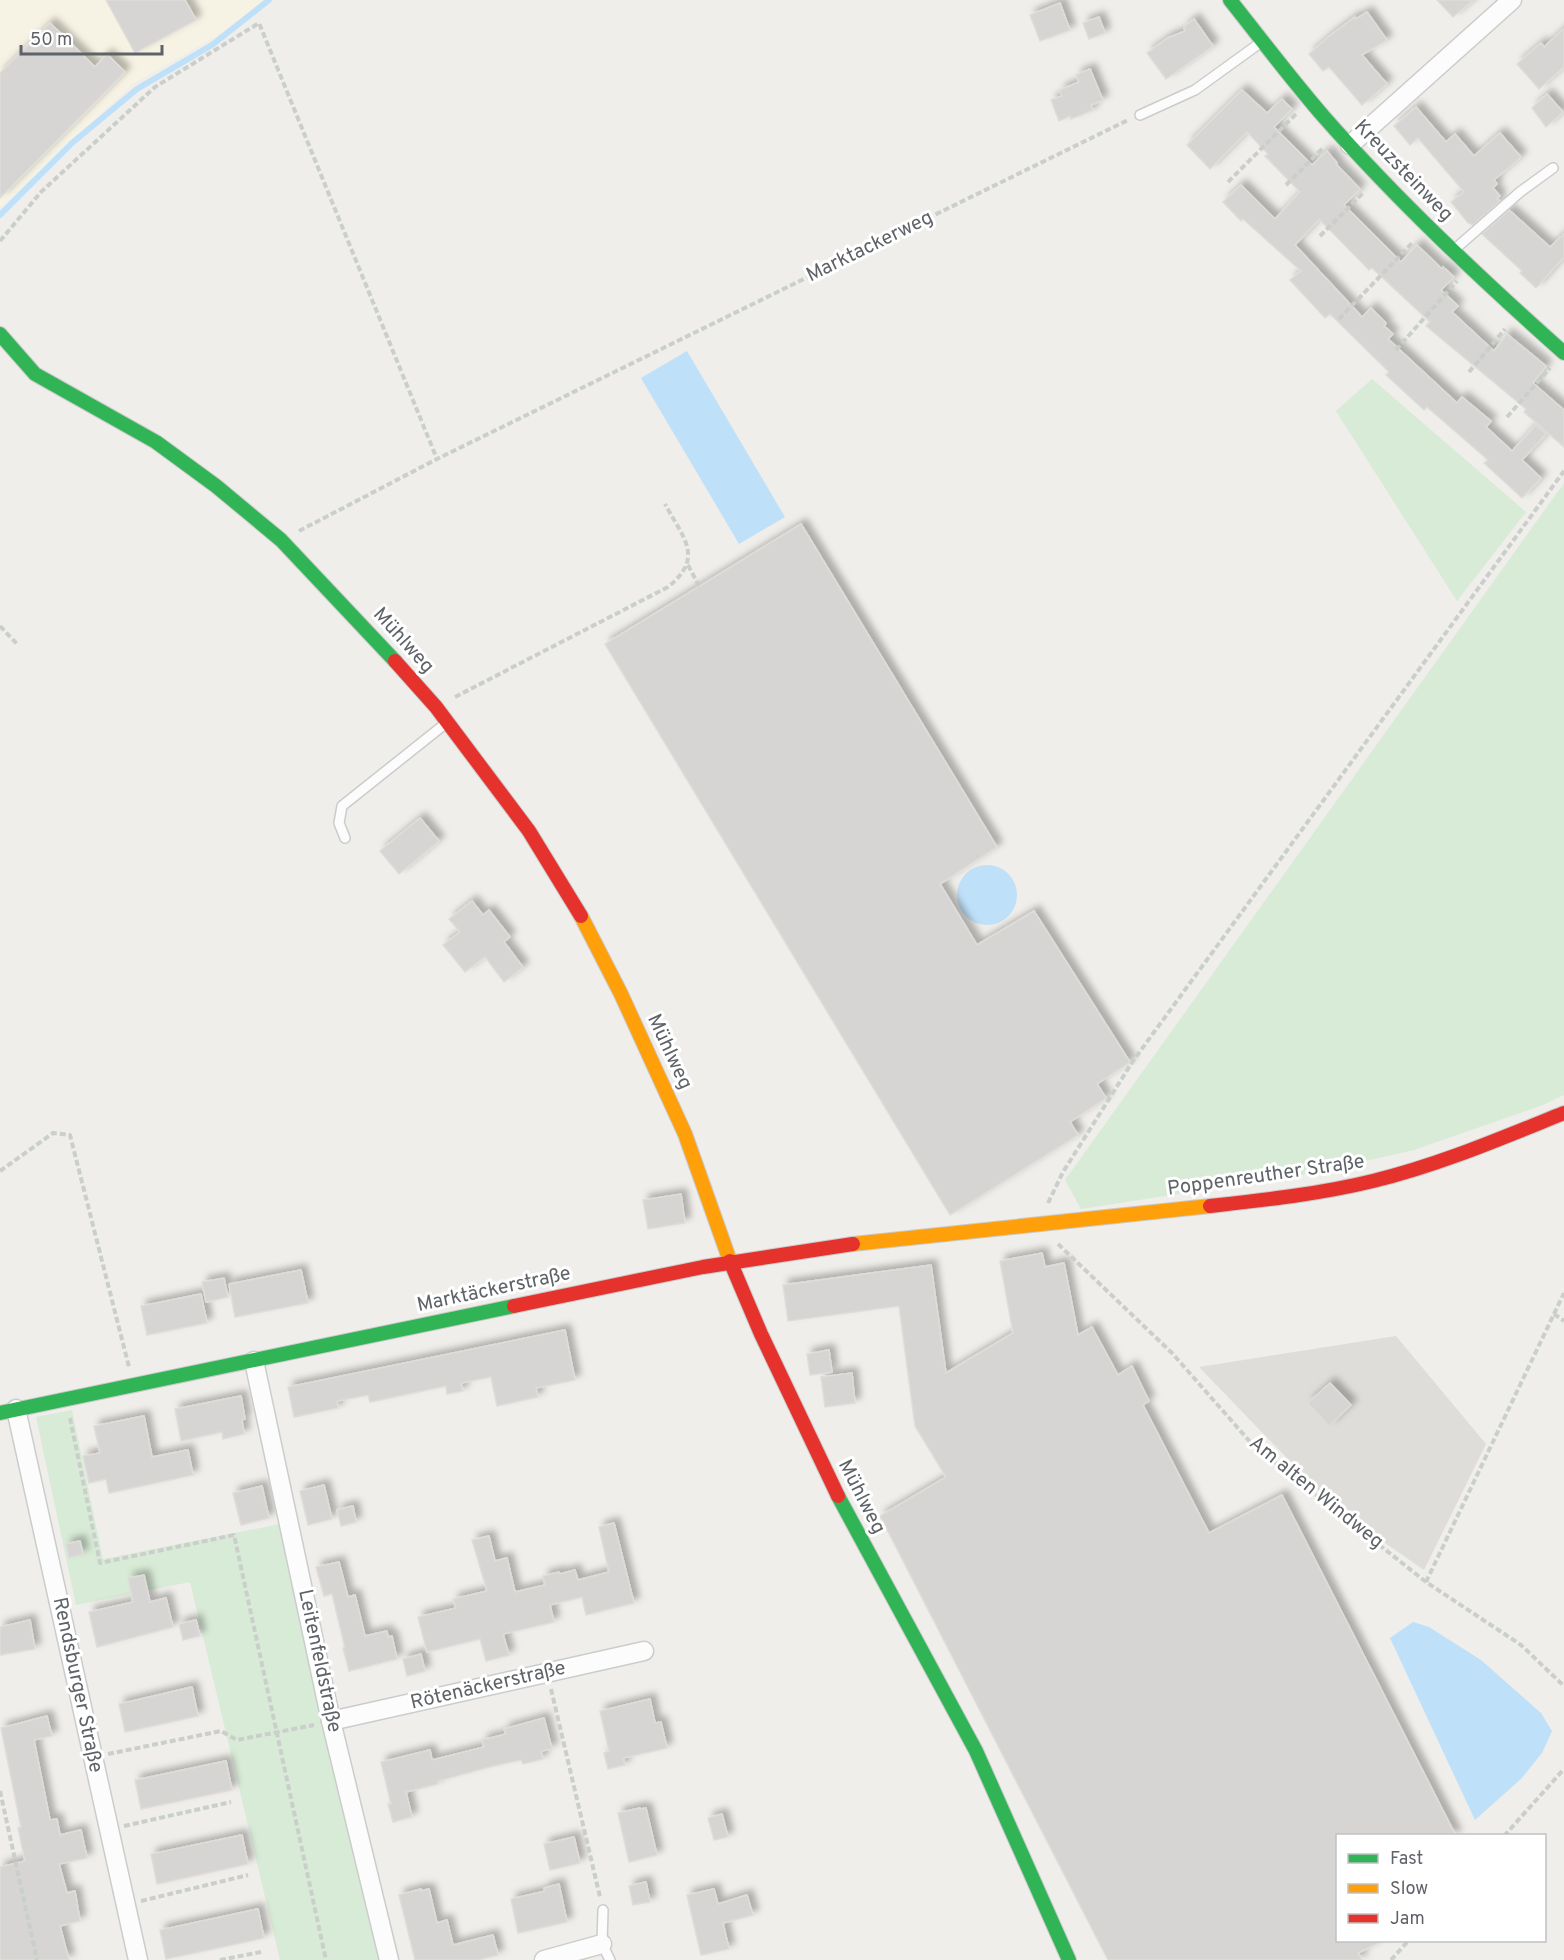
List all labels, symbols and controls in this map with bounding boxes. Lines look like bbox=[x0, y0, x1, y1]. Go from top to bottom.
scale bar bbox=[21, 18, 162, 56]
text: 50 m bbox=[30, 29, 72, 52]
street label: Kreuzsteinweg bbox=[1348, 114, 1458, 228]
street label: Marktackerweg bbox=[802, 205, 938, 289]
street label: Mühlweg bbox=[366, 602, 440, 680]
street label: Mühlweg bbox=[640, 1010, 698, 1094]
street label: Poppenreuther Straße bbox=[1166, 1149, 1366, 1203]
street label: Marktäckerstraße bbox=[415, 1261, 573, 1319]
street label: Am alten Windweg bbox=[1243, 1431, 1389, 1555]
street label: Mühlweg bbox=[831, 1455, 891, 1539]
street label: Leitenfeldstraße bbox=[291, 1587, 347, 1735]
street label: Rendsburger Straße bbox=[46, 1595, 108, 1775]
street label: Rötenäckerstraße bbox=[408, 1655, 568, 1717]
legend bbox=[1336, 1834, 1546, 1942]
text: Fast bbox=[1390, 1848, 1423, 1871]
text: Slow bbox=[1390, 1878, 1428, 1901]
text: Jam bbox=[1390, 1908, 1425, 1931]

